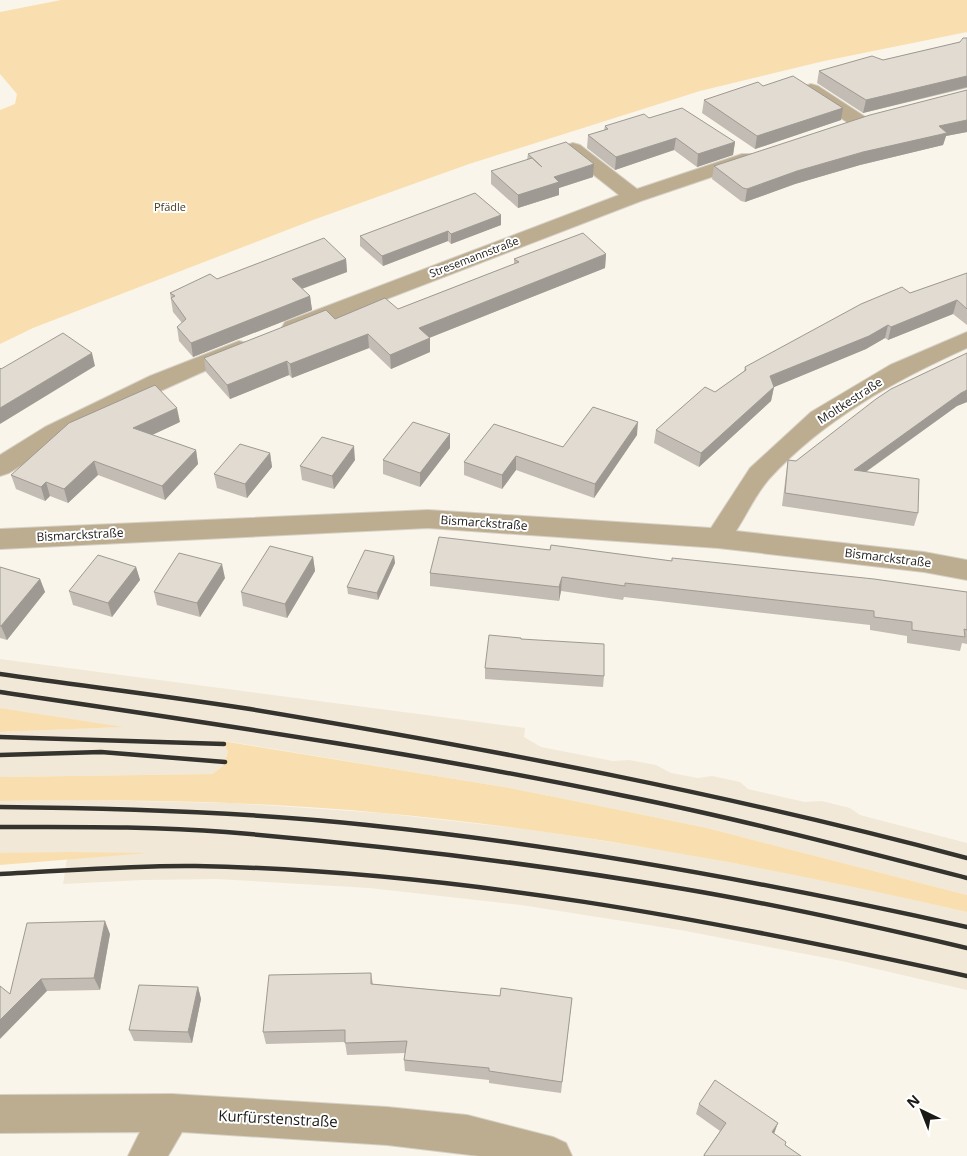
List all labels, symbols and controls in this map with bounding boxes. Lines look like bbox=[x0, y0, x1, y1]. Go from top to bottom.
park label: Pfädle bbox=[154, 199, 186, 214]
street label: Stresemannstraße bbox=[427, 233, 521, 280]
street label: Moltkestraße bbox=[814, 373, 886, 428]
street label: Bismarckstraße bbox=[440, 511, 528, 534]
street label: Bismarckstraße bbox=[36, 524, 124, 545]
street label: Bismarckstraße bbox=[844, 544, 933, 571]
north arrow bbox=[897, 1086, 947, 1136]
text: N bbox=[902, 1090, 923, 1112]
street label: Kurfürstenstraße bbox=[218, 1105, 338, 1131]

